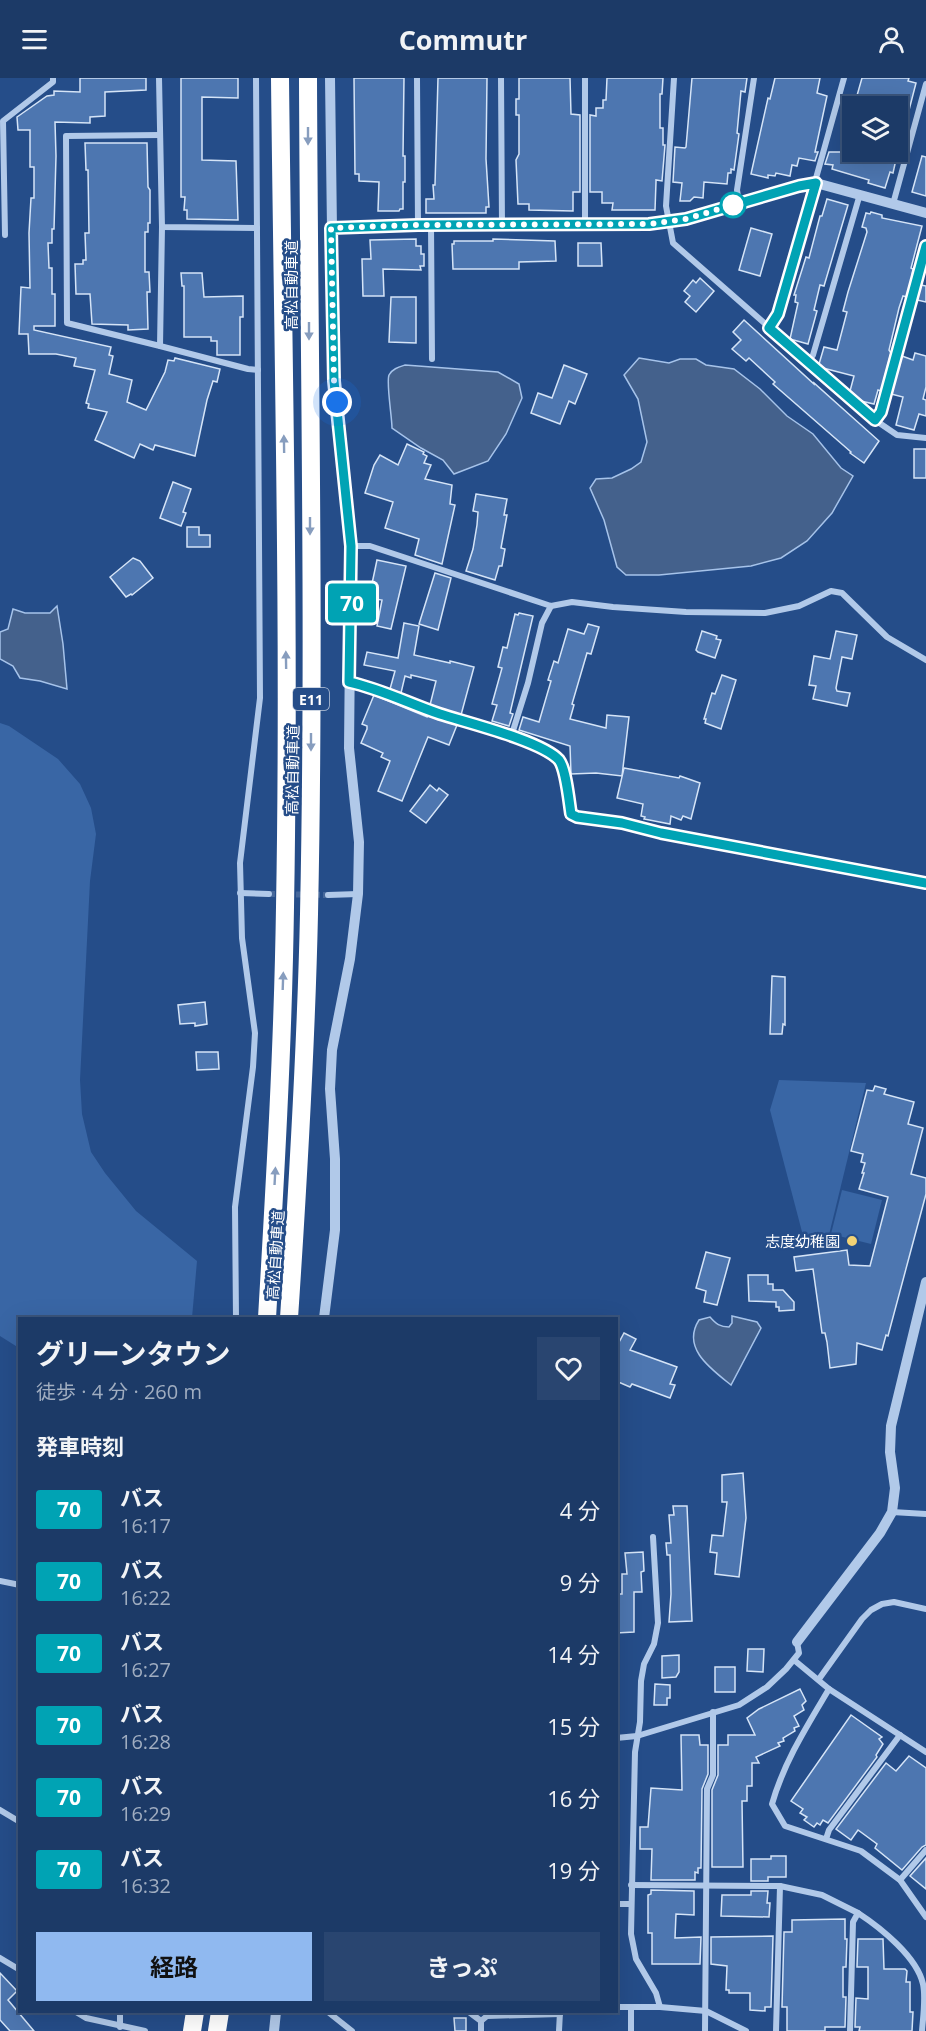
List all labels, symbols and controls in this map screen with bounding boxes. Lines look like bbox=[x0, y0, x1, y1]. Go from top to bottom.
text: Commutr bbox=[399, 21, 527, 58]
icon: menu bbox=[18, 23, 51, 56]
icon: person bbox=[875, 23, 908, 56]
map controls bbox=[842, 96, 908, 162]
button: layers bbox=[842, 96, 908, 162]
one-way arrow bbox=[303, 127, 313, 146]
unlabelled marker bbox=[720, 192, 746, 218]
street label: 高松自動車道 bbox=[281, 240, 301, 330]
one-way arrow bbox=[304, 322, 314, 341]
your location bbox=[322, 387, 352, 417]
one-way arrow bbox=[279, 435, 289, 454]
one-way arrow bbox=[305, 517, 315, 536]
line badge: 70 bbox=[325, 584, 379, 622]
text: 70 bbox=[340, 589, 364, 617]
one-way arrow bbox=[281, 651, 291, 670]
road number: E11 bbox=[293, 688, 329, 710]
street label: 高松自動車道 bbox=[281, 725, 303, 815]
one-way arrow bbox=[306, 733, 316, 752]
one-way arrow bbox=[278, 972, 288, 991]
one-way arrow bbox=[271, 1167, 280, 1186]
street label: 高松自動車道 bbox=[262, 1209, 288, 1301]
place label: 志度幼稚園 bbox=[765, 1231, 840, 1251]
marker: 志度幼稚園 bbox=[845, 1234, 859, 1248]
text: グリーンタウン bbox=[36, 1334, 231, 1372]
button: heart bbox=[537, 1337, 600, 1400]
text: 徒歩 · 4 分 · 260 m bbox=[36, 1378, 202, 1405]
text: 発車時刻 bbox=[36, 1431, 124, 1461]
text: バス bbox=[120, 1482, 164, 1512]
text: 70 bbox=[57, 1495, 81, 1523]
text: 4 分 bbox=[560, 1495, 600, 1525]
text: 16:17 bbox=[120, 1512, 171, 1539]
text: バス bbox=[120, 1554, 164, 1584]
text: 70 bbox=[57, 1567, 81, 1595]
text: 9 分 bbox=[560, 1567, 600, 1597]
text: 16:22 bbox=[120, 1584, 171, 1611]
text: バス bbox=[120, 1626, 164, 1656]
text: 70 bbox=[57, 1639, 81, 1667]
text: 14 分 bbox=[547, 1639, 600, 1669]
text: 16:27 bbox=[120, 1656, 171, 1683]
text: バス bbox=[120, 1698, 164, 1728]
text: 70 bbox=[57, 1711, 81, 1739]
text: 15 分 bbox=[547, 1711, 600, 1741]
text: 16:28 bbox=[120, 1728, 171, 1755]
text: バス bbox=[120, 1770, 164, 1800]
text: 70 bbox=[57, 1783, 81, 1811]
text: 16 分 bbox=[547, 1783, 600, 1813]
text: 16:29 bbox=[120, 1800, 171, 1827]
text: バス bbox=[120, 1842, 164, 1872]
text: 70 bbox=[57, 1855, 81, 1883]
text: 19 分 bbox=[547, 1855, 600, 1885]
text: 16:32 bbox=[120, 1872, 171, 1899]
button: 経路 bbox=[36, 1932, 312, 2001]
button: きっぷ bbox=[324, 1932, 600, 2001]

